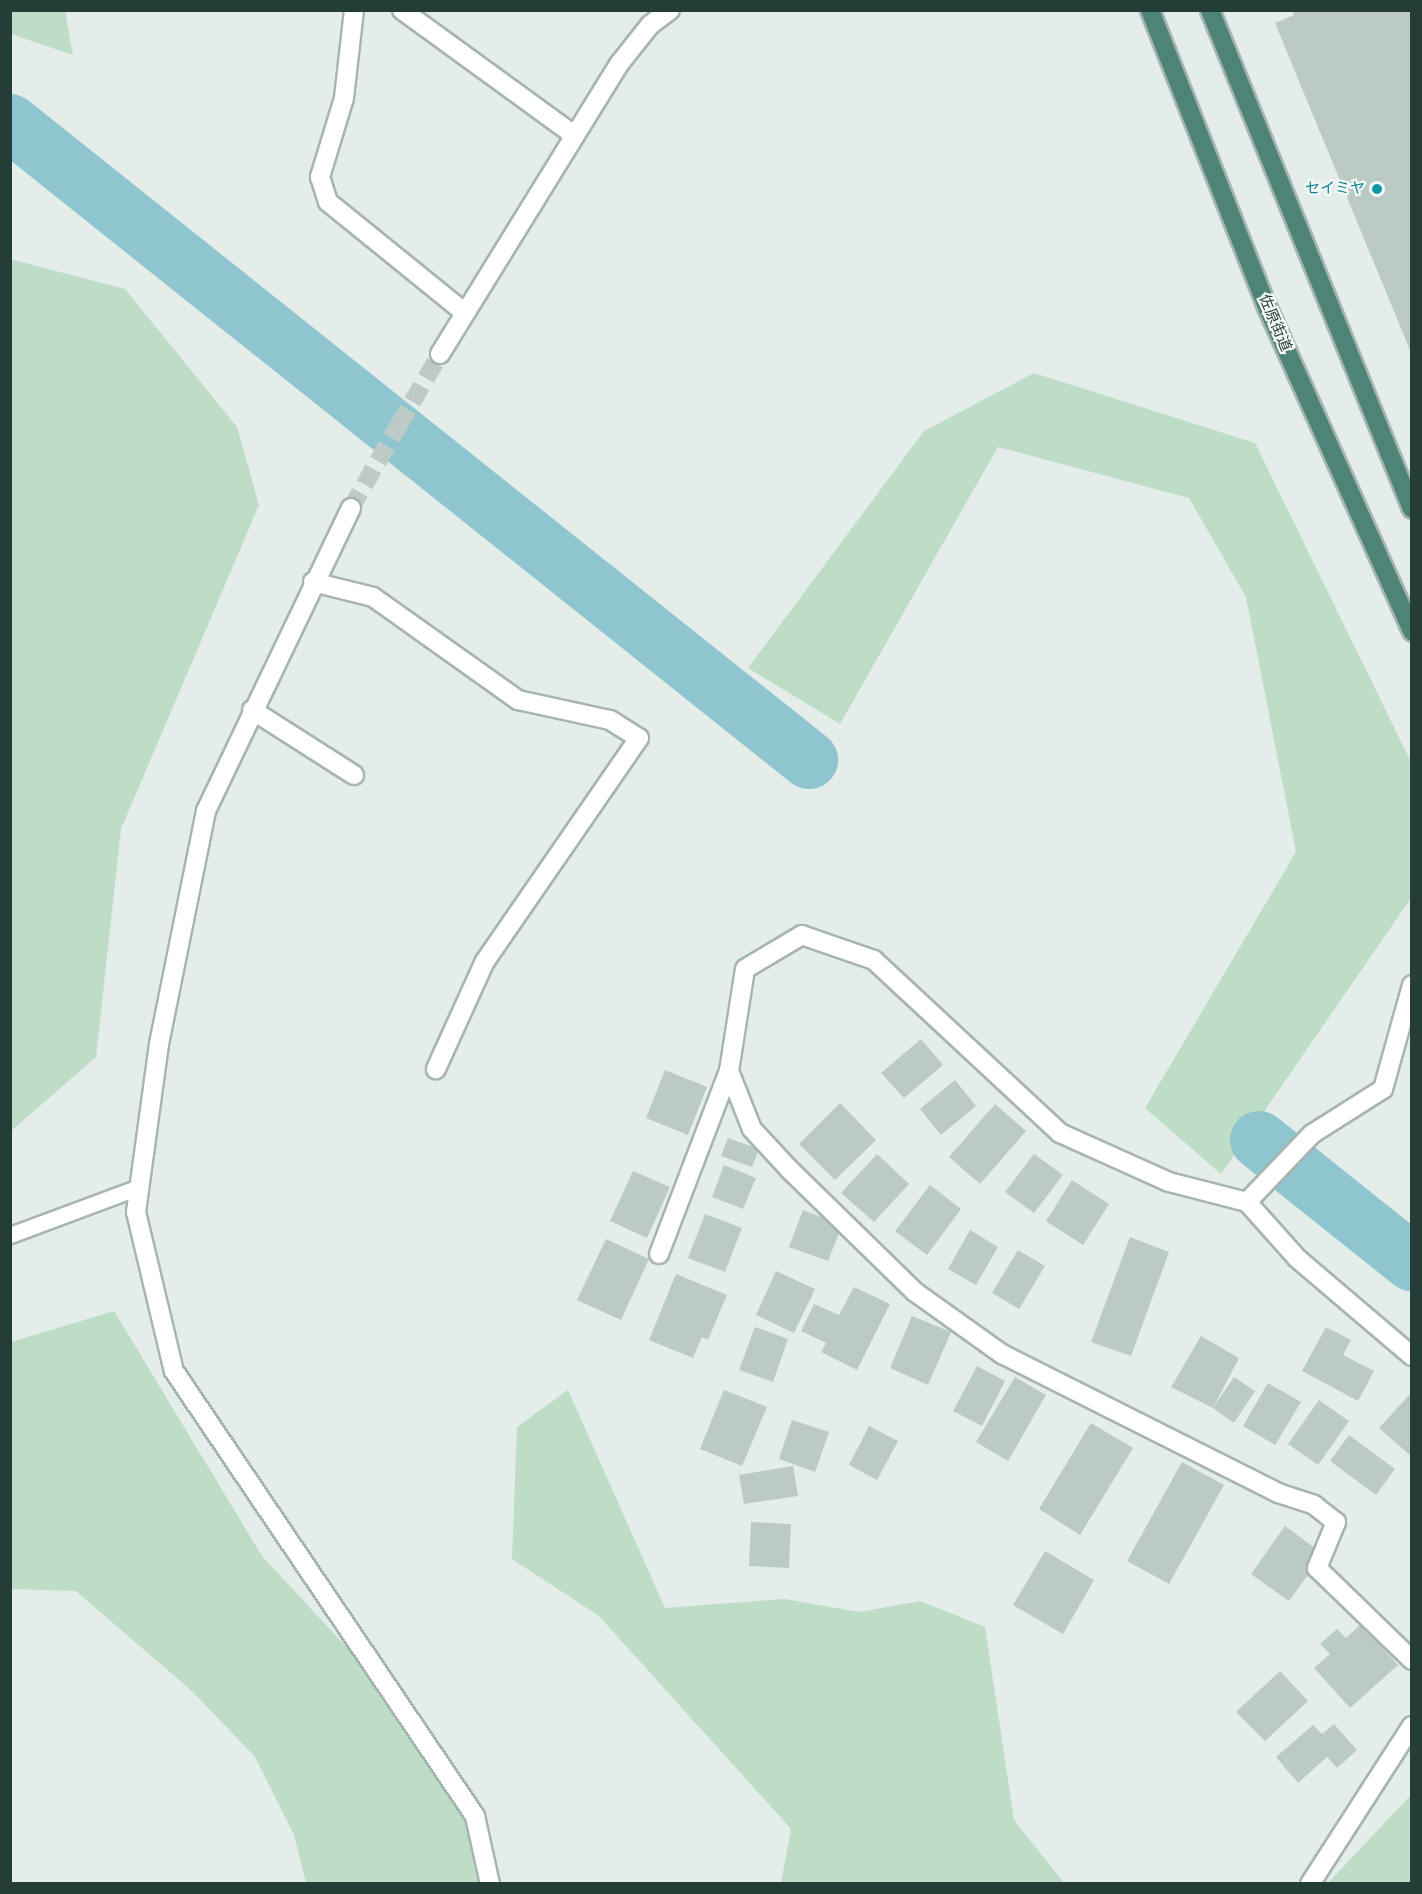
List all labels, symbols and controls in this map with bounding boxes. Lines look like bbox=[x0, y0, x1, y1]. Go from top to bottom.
place label: セイミヤ bbox=[1305, 180, 1365, 198]
marker: セイミヤ bbox=[1370, 182, 1384, 196]
street label: 佐原街道 bbox=[1255, 292, 1295, 354]

